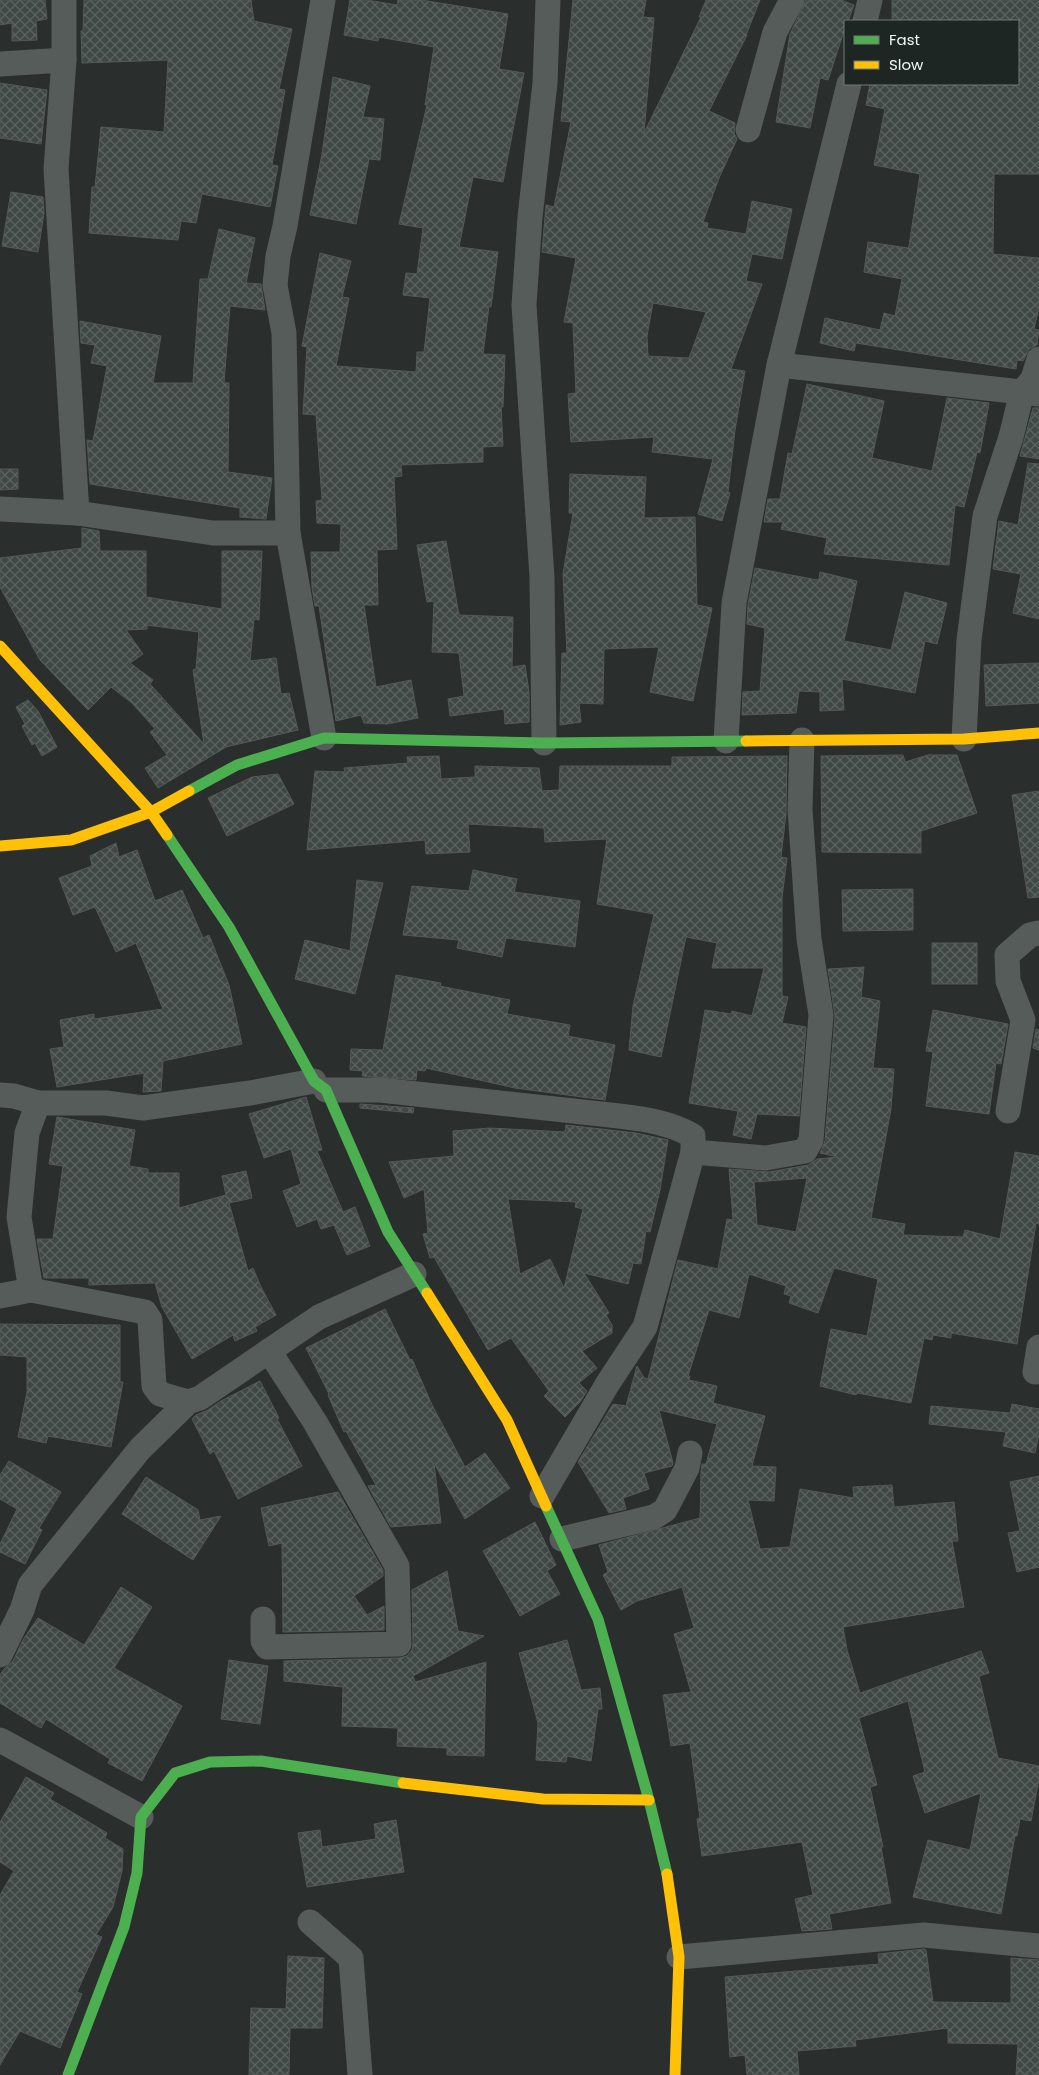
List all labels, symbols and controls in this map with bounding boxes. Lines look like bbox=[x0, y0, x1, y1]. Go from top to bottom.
legend bbox=[844, 20, 1019, 85]
text: Fast bbox=[889, 29, 920, 50]
text: Slow bbox=[889, 54, 924, 75]

